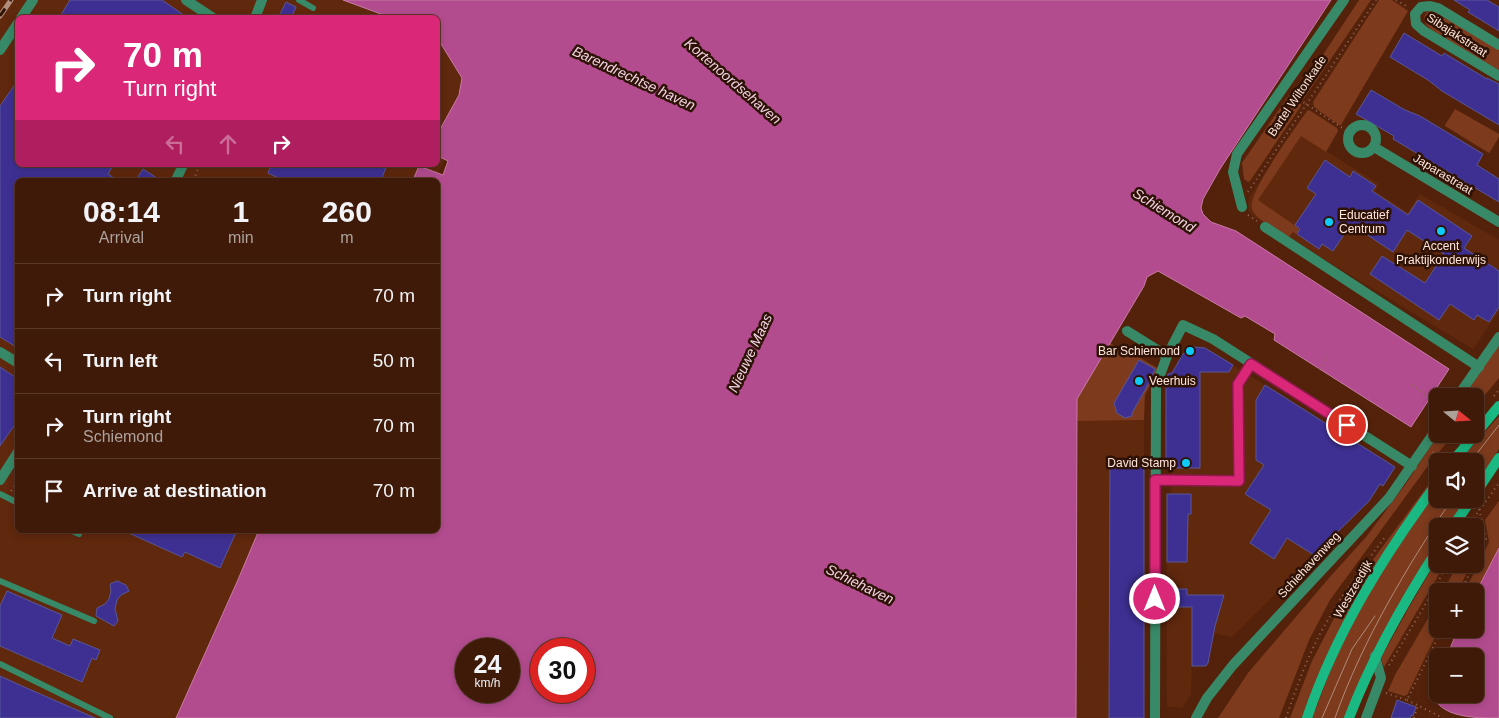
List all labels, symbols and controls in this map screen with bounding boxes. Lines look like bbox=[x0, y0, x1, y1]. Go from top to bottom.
street label: Sibajakstraat bbox=[1424, 10, 1490, 60]
icon: right bbox=[40, 35, 105, 100]
text: 70 m bbox=[123, 35, 203, 74]
water label: Kortenoordsehaven bbox=[682, 35, 785, 127]
water label: Barendrechtse haven bbox=[570, 43, 698, 113]
street label: Bartel Wiltonkade bbox=[1265, 53, 1329, 139]
text: Turn right bbox=[123, 76, 216, 101]
icon: left bbox=[161, 130, 189, 158]
icon: ahead bbox=[214, 130, 242, 158]
icon: right bbox=[267, 130, 295, 158]
street label: Japarastraat bbox=[1411, 151, 1476, 198]
water label: Schiemond bbox=[1130, 185, 1199, 236]
text: 08:14 bbox=[83, 195, 160, 228]
text: 1 bbox=[232, 195, 249, 228]
text: 260 bbox=[322, 195, 372, 228]
place label: Educatief Centrum bbox=[1339, 208, 1390, 236]
marker: Educatief Centrum bbox=[1323, 216, 1335, 228]
marker: Accent Praktijkonderwijs bbox=[1435, 225, 1447, 237]
text: Arrival bbox=[99, 229, 144, 246]
text: min bbox=[228, 229, 254, 246]
text: m bbox=[340, 229, 353, 246]
place label: Accent Praktijkonderwijs bbox=[1396, 239, 1486, 267]
icon: right bbox=[40, 282, 68, 310]
text: Turn right bbox=[83, 285, 171, 306]
text: 70 m bbox=[373, 285, 415, 306]
water label: Nieuwe Maas bbox=[725, 311, 775, 395]
place label: Bar Schiemond bbox=[1098, 344, 1180, 358]
marker: Bar Schiemond bbox=[1184, 345, 1196, 357]
icon: left bbox=[40, 347, 68, 375]
text: Turn left bbox=[83, 350, 158, 371]
text: 50 m bbox=[373, 350, 415, 371]
place label: Veerhuis bbox=[1149, 374, 1196, 388]
marker: Veerhuis bbox=[1133, 375, 1145, 387]
north arrow bbox=[1429, 388, 1484, 442]
map controls bbox=[1429, 388, 1484, 703]
pin bbox=[1326, 404, 1368, 446]
text: Turn right bbox=[83, 406, 171, 427]
icon: arrive bbox=[1333, 411, 1361, 439]
icon: right bbox=[40, 412, 68, 440]
text: 70 m bbox=[373, 415, 415, 436]
text: Schiemond bbox=[83, 428, 163, 445]
button: sound bbox=[1429, 453, 1484, 508]
place label: David Stamp bbox=[1107, 456, 1176, 470]
marker: David Stamp bbox=[1180, 457, 1192, 469]
icon: arrive bbox=[40, 477, 68, 505]
text: Arrive at destination bbox=[83, 480, 267, 501]
text: 70 m bbox=[373, 480, 415, 501]
button: layers bbox=[1429, 518, 1484, 573]
street label: Schiehavenweg bbox=[1275, 529, 1343, 601]
street label: Westzeedijk bbox=[1331, 557, 1376, 620]
water label: Schiehaven bbox=[824, 561, 897, 607]
position arrow bbox=[1128, 572, 1180, 624]
button: + bbox=[1429, 583, 1484, 638]
speed limit sign: 30 bbox=[530, 638, 595, 703]
button: − bbox=[1429, 648, 1484, 703]
text: 24 bbox=[474, 650, 501, 678]
text: km/h bbox=[474, 676, 501, 690]

